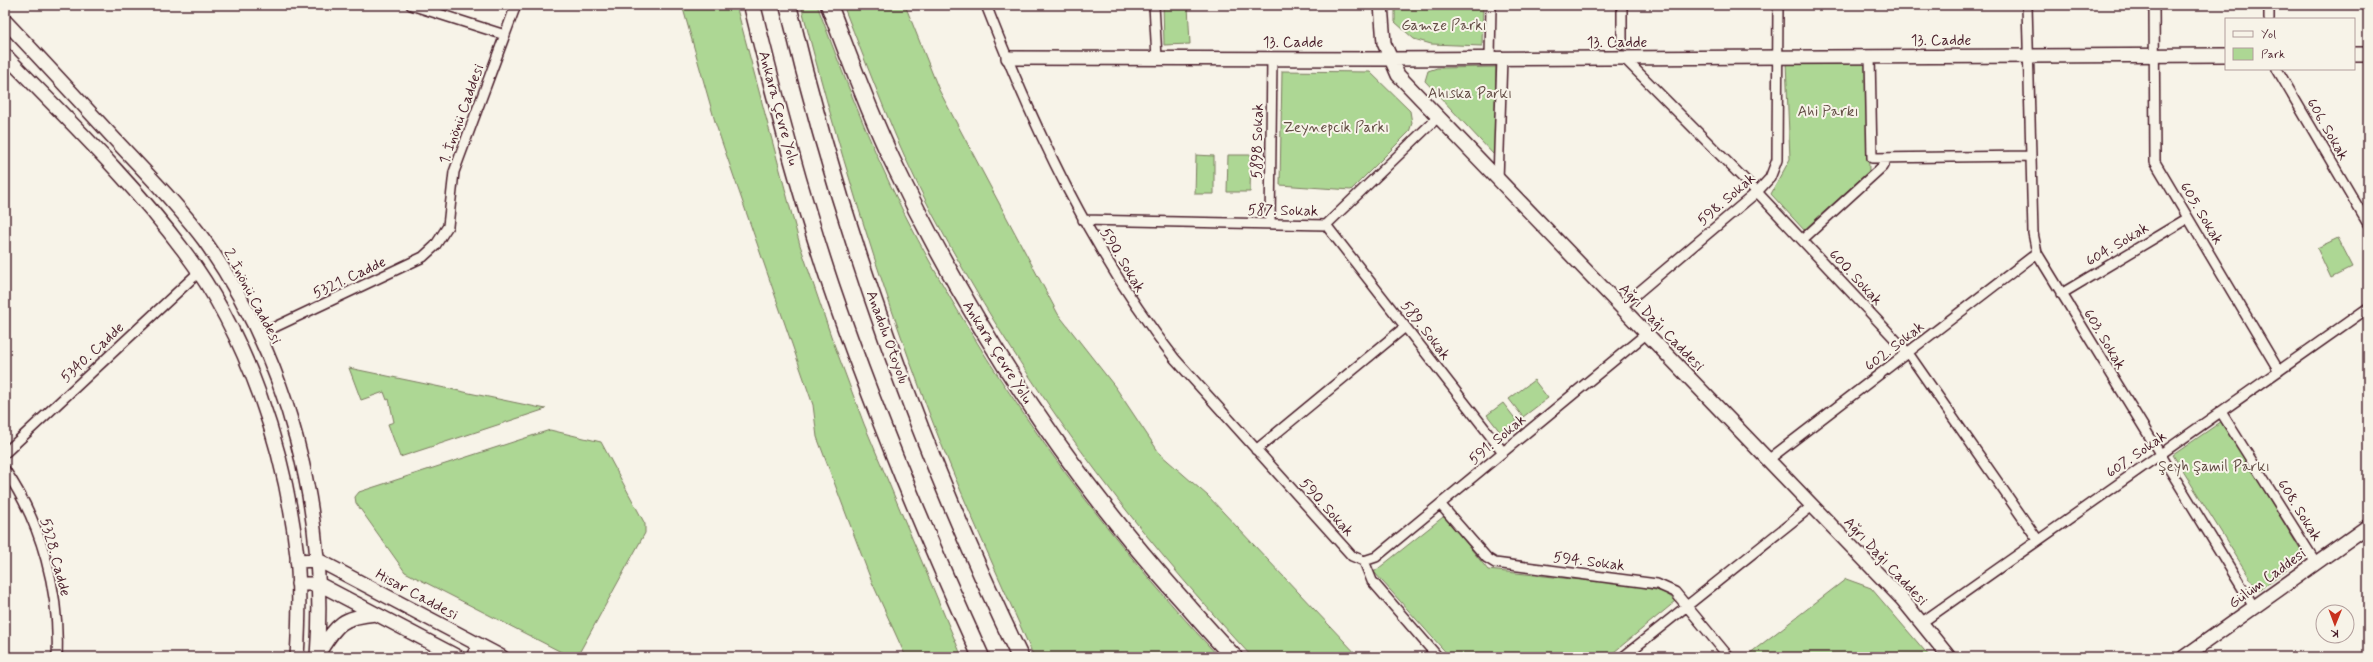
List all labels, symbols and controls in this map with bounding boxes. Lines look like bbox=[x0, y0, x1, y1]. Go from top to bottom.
park label: Gamze Parkı bbox=[1401, 16, 1487, 36]
legend bbox=[2225, 18, 2355, 70]
text: Yol bbox=[2261, 27, 2276, 43]
street label: 13. Cadde bbox=[1911, 31, 1972, 51]
street label: 13. Cadde bbox=[1263, 33, 1324, 53]
street label: 13. Cadde bbox=[1587, 33, 1648, 53]
text: Park bbox=[2261, 47, 2285, 63]
street label: Ankara Çevre Yolu bbox=[753, 49, 803, 168]
street label: 1. İnönü Caddesi bbox=[435, 62, 489, 167]
park label: Ahıska Parkı bbox=[1428, 84, 1512, 104]
street label: 606. Sokak bbox=[2301, 95, 2353, 164]
park label: Ahi Parkı bbox=[1797, 102, 1859, 122]
street label: 5898 Sokak bbox=[1247, 103, 1269, 179]
park label: Zeynepcik Parkı bbox=[1283, 118, 1389, 138]
street label: 598. Sokak bbox=[1693, 169, 1760, 231]
street label: 605. Sokak bbox=[2175, 178, 2228, 249]
street label: 587. Sokak bbox=[1247, 200, 1319, 222]
street label: 604. Sokak bbox=[2082, 218, 2153, 272]
street label: 590. Sokak bbox=[1095, 224, 1149, 297]
street label: 2. İnönü Caddesi bbox=[218, 245, 286, 348]
street label: 600. Sokak bbox=[1824, 245, 1887, 310]
street label: 5321. Cadde bbox=[310, 252, 390, 304]
street label: Ağrı Dağı Caddesi bbox=[1614, 280, 1708, 376]
street label: Anadolu Otoyolu bbox=[861, 288, 913, 387]
street label: Ankara Çevre Yolu bbox=[957, 297, 1037, 408]
street label: 589. Sokak bbox=[1396, 297, 1455, 364]
street label: 603. Sokak bbox=[2078, 305, 2130, 374]
street label: 602. Sokak bbox=[1861, 317, 1928, 376]
street label: 5340. Cadde bbox=[57, 318, 129, 387]
street label: 591. Sokak bbox=[1465, 410, 1530, 470]
street label: 607. Sokak bbox=[2102, 427, 2171, 483]
park label: Şeyh Şamil Parkı bbox=[2158, 457, 2270, 477]
street label: 590. Sokak bbox=[1295, 474, 1358, 541]
street label: 608. Sokak bbox=[2272, 476, 2326, 545]
street label: Ağrı Dağı Caddesi bbox=[1839, 513, 1932, 610]
street label: 5328. Cadde bbox=[35, 516, 75, 599]
street label: Gülüm Caddesi bbox=[2225, 544, 2310, 614]
street label: 594. Sokak bbox=[1552, 548, 1626, 576]
street label: Hisar Caddesi bbox=[372, 565, 462, 625]
north arrow bbox=[2315, 604, 2355, 644]
text: K bbox=[2331, 626, 2339, 640]

